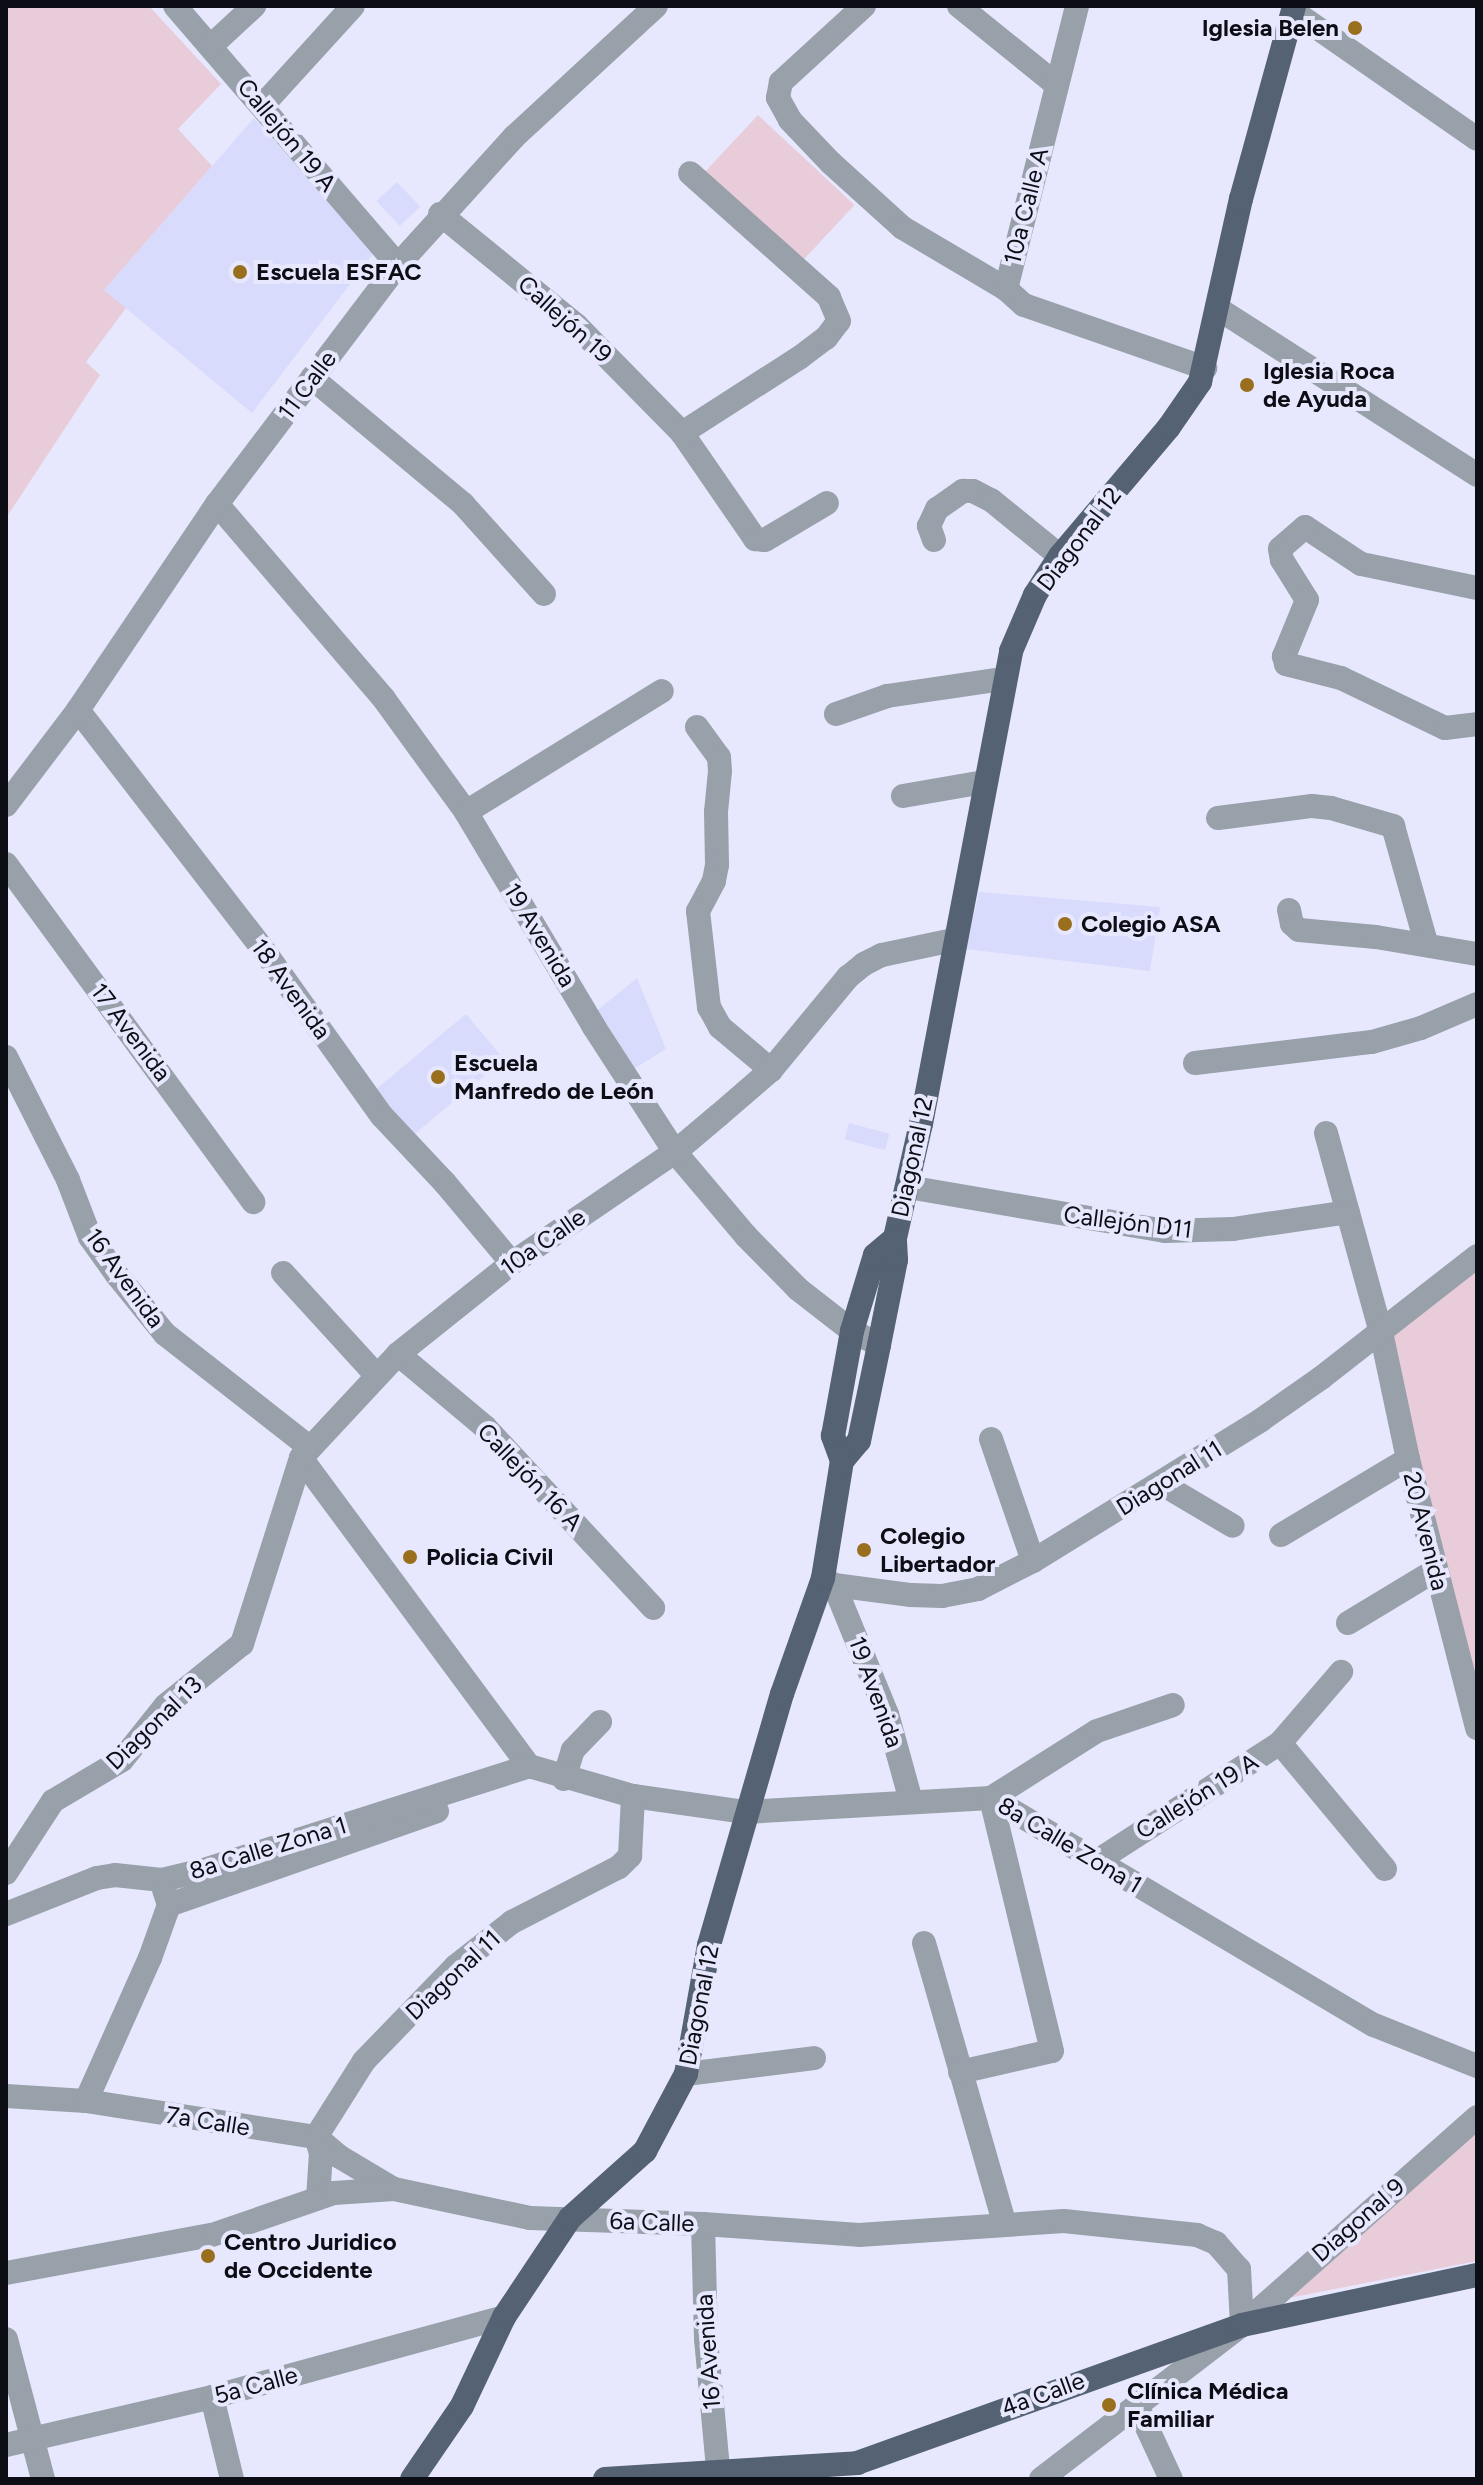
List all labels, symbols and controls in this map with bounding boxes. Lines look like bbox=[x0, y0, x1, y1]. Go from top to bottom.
place label: Iglesia Belen bbox=[1202, 14, 1339, 42]
marker: Iglesia Belen bbox=[1346, 19, 1364, 37]
street label: Callejón 19 A bbox=[231, 73, 343, 197]
street label: 10a Calle A bbox=[998, 145, 1054, 267]
place label: Escuela ESFAC bbox=[256, 258, 422, 286]
marker: Escuela ESFAC bbox=[231, 263, 249, 281]
street label: Callejón 19 bbox=[512, 269, 618, 369]
street label: 11 Calle bbox=[272, 345, 342, 425]
place label: Iglesia Roca de Ayuda bbox=[1263, 357, 1395, 413]
marker: Iglesia Roca de Ayuda bbox=[1238, 376, 1256, 394]
street label: Diagonal 12 bbox=[1031, 481, 1127, 597]
street label: 19 Avenida bbox=[498, 878, 582, 992]
place label: Colegio ASA bbox=[1081, 910, 1221, 938]
marker: Colegio ASA bbox=[1056, 915, 1074, 933]
street label: 18 Avenida bbox=[245, 933, 337, 1045]
street label: 17 Avenida bbox=[85, 977, 177, 1087]
place label: Escuela Manfredo de León bbox=[454, 1049, 654, 1105]
marker: Escuela Manfredo de León bbox=[429, 1068, 447, 1086]
street label: Diagonal 12 bbox=[885, 1094, 939, 1220]
street label: Callejón D11 bbox=[1062, 1200, 1194, 1244]
street label: 10a Calle bbox=[495, 1202, 591, 1282]
street label: 16 Avenida bbox=[79, 1223, 171, 1333]
street label: Callejón 16 A bbox=[472, 1417, 588, 1537]
street label: Diagonal 11 bbox=[1111, 1434, 1227, 1522]
street label: 20 Avenida bbox=[1397, 1469, 1455, 1593]
place label: Colegio Libertador bbox=[880, 1522, 995, 1578]
marker: Colegio Libertador bbox=[855, 1541, 873, 1559]
place label: Policia Civil bbox=[426, 1543, 553, 1571]
marker: Policia Civil bbox=[401, 1548, 419, 1566]
street label: 19 Avenida bbox=[843, 1633, 909, 1751]
street label: Diagonal 13 bbox=[100, 1670, 208, 1776]
street label: Callejón 19 A bbox=[1131, 1747, 1263, 1845]
street label: 8a Calle Zona 1 bbox=[993, 1791, 1147, 1899]
street label: 8a Calle Zona 1 bbox=[186, 1810, 350, 1886]
street label: Diagonal 11 bbox=[400, 1924, 506, 2026]
street label: Diagonal 12 bbox=[673, 1942, 725, 2068]
street label: 7a Calle bbox=[164, 2100, 252, 2142]
street label: Diagonal 9 bbox=[1306, 2172, 1410, 2268]
street label: 6a Calle bbox=[609, 2206, 695, 2238]
place label: Centro Juridico de Occidente bbox=[224, 2228, 397, 2284]
marker: Centro Juridico de Occidente bbox=[199, 2247, 217, 2265]
street label: 16 Avenida bbox=[690, 2293, 726, 2411]
street label: 5a Calle bbox=[211, 2360, 301, 2410]
street label: 4a Calle bbox=[998, 2366, 1088, 2422]
place label: Clínica Médica Familiar bbox=[1127, 2377, 1289, 2433]
marker: Clínica Médica Familiar bbox=[1098, 2394, 1120, 2416]

